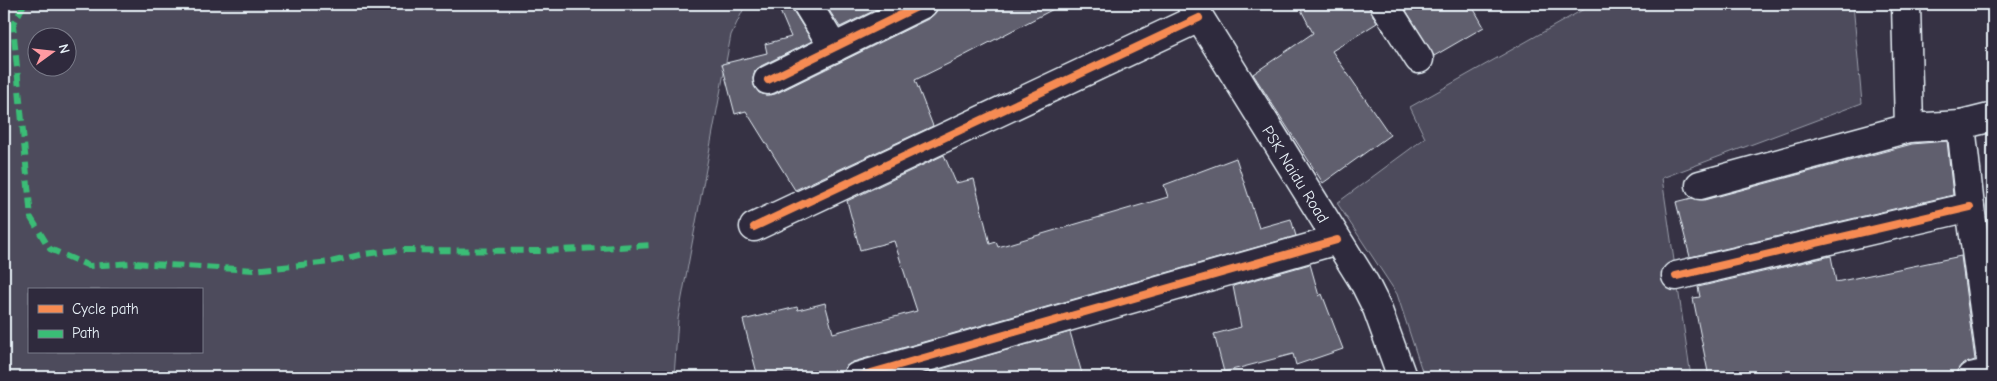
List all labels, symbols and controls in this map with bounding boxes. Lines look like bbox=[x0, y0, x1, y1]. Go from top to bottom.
north arrow bbox=[28, 28, 78, 78]
text: N bbox=[55, 42, 73, 55]
street label: PSK Naidu Road bbox=[1258, 123, 1332, 226]
legend bbox=[28, 288, 202, 354]
text: Cycle path bbox=[72, 300, 139, 318]
text: Path bbox=[72, 324, 100, 342]

